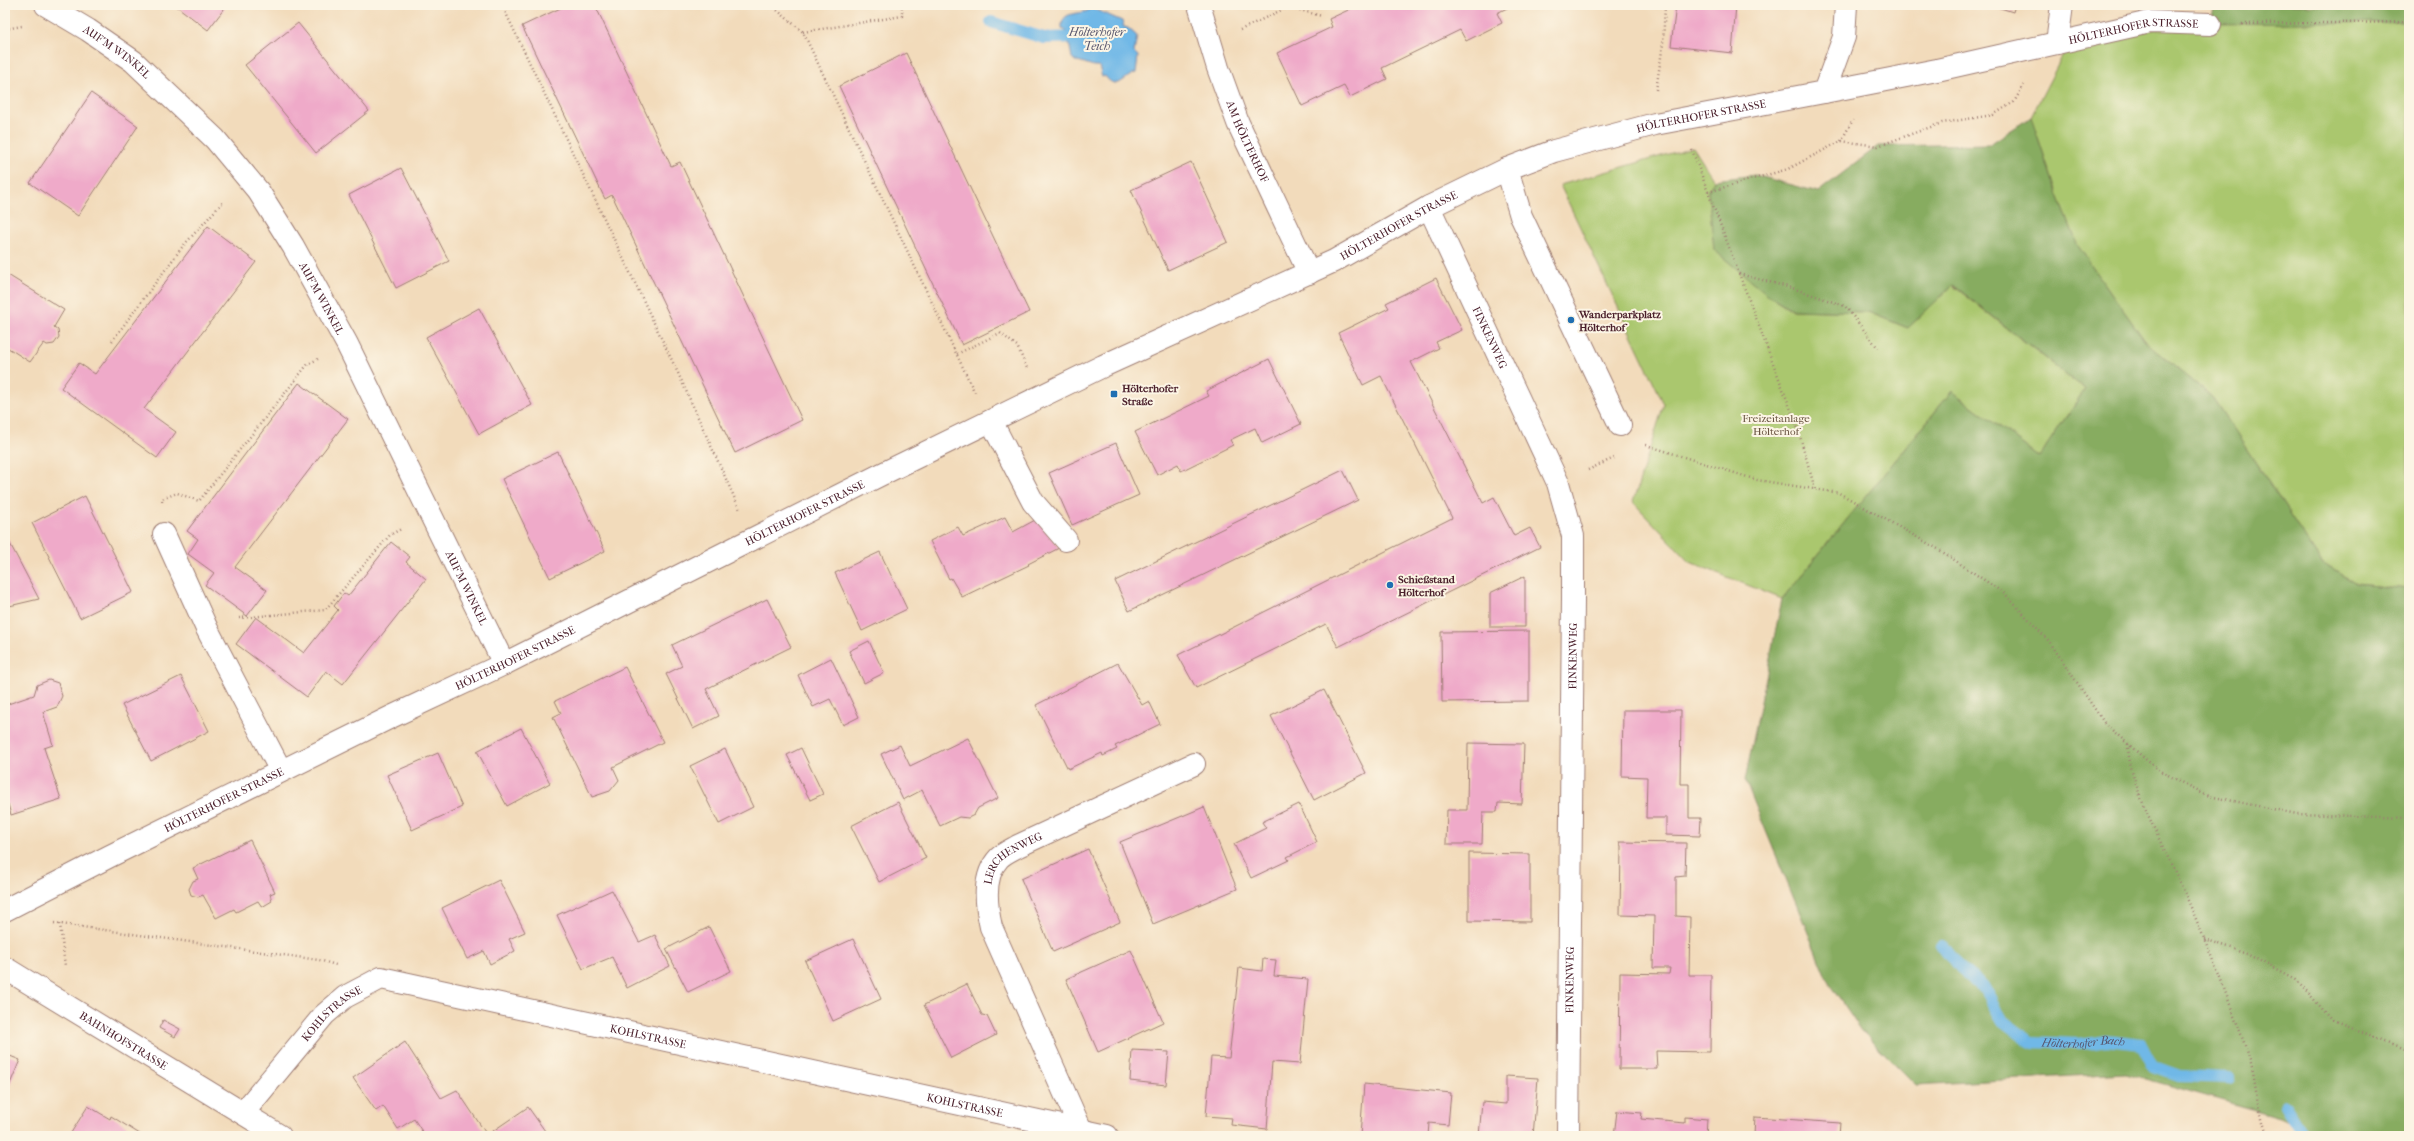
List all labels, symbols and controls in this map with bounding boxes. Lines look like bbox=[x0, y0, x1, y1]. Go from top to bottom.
street label: HÖLTERHOFER STRASSE bbox=[2067, 15, 2199, 47]
street label: AUF'M WINKEL bbox=[80, 22, 154, 81]
water label: Hölterhofer Teich bbox=[1068, 25, 1127, 53]
street label: HÖLTERHOFER STRASSE bbox=[1635, 97, 1767, 135]
street label: AM HÖLTERHOF bbox=[1224, 98, 1272, 184]
street label: HÖLTERHOFER STRASSE bbox=[1338, 188, 1460, 263]
street label: AUF'M WINKEL bbox=[296, 259, 347, 337]
street label: FINKENWEG bbox=[1470, 304, 1510, 371]
place label: Wanderparkplatz Hölterhof bbox=[1578, 308, 1661, 334]
marker: Wanderparkplatz Hölterhof bbox=[1566, 315, 1576, 325]
place label: Hölterhofer Straße bbox=[1122, 382, 1179, 408]
marker: Hölterhofer Straße bbox=[1109, 389, 1119, 399]
park label: Freizeitanlage Hölterhof bbox=[1742, 412, 1810, 438]
street label: HÖLTERHOFER STRASSE bbox=[743, 477, 867, 548]
street label: AUF'M WINKEL bbox=[443, 548, 491, 627]
place label: Schießstand Hölterhof bbox=[1398, 573, 1456, 599]
marker: Schießstand Hölterhof bbox=[1385, 580, 1395, 590]
street label: FINKENWEG bbox=[1566, 622, 1579, 690]
street label: HÖLTERHOFER STRASSE bbox=[453, 623, 577, 693]
street label: HÖLTERHOFER STRASSE bbox=[162, 765, 286, 835]
street label: LERCHENWEG bbox=[981, 829, 1044, 885]
street label: FINKENWEG bbox=[1563, 946, 1576, 1014]
street label: KOHLSTRASSE bbox=[299, 983, 364, 1044]
street label: BAHNHOFSTRASSE bbox=[77, 1009, 170, 1072]
street label: KOHLSTRASSE bbox=[609, 1022, 688, 1051]
water label: Hölterhofer Bach bbox=[2040, 1033, 2126, 1051]
street label: KOHLSTRASSE bbox=[925, 1090, 1004, 1120]

